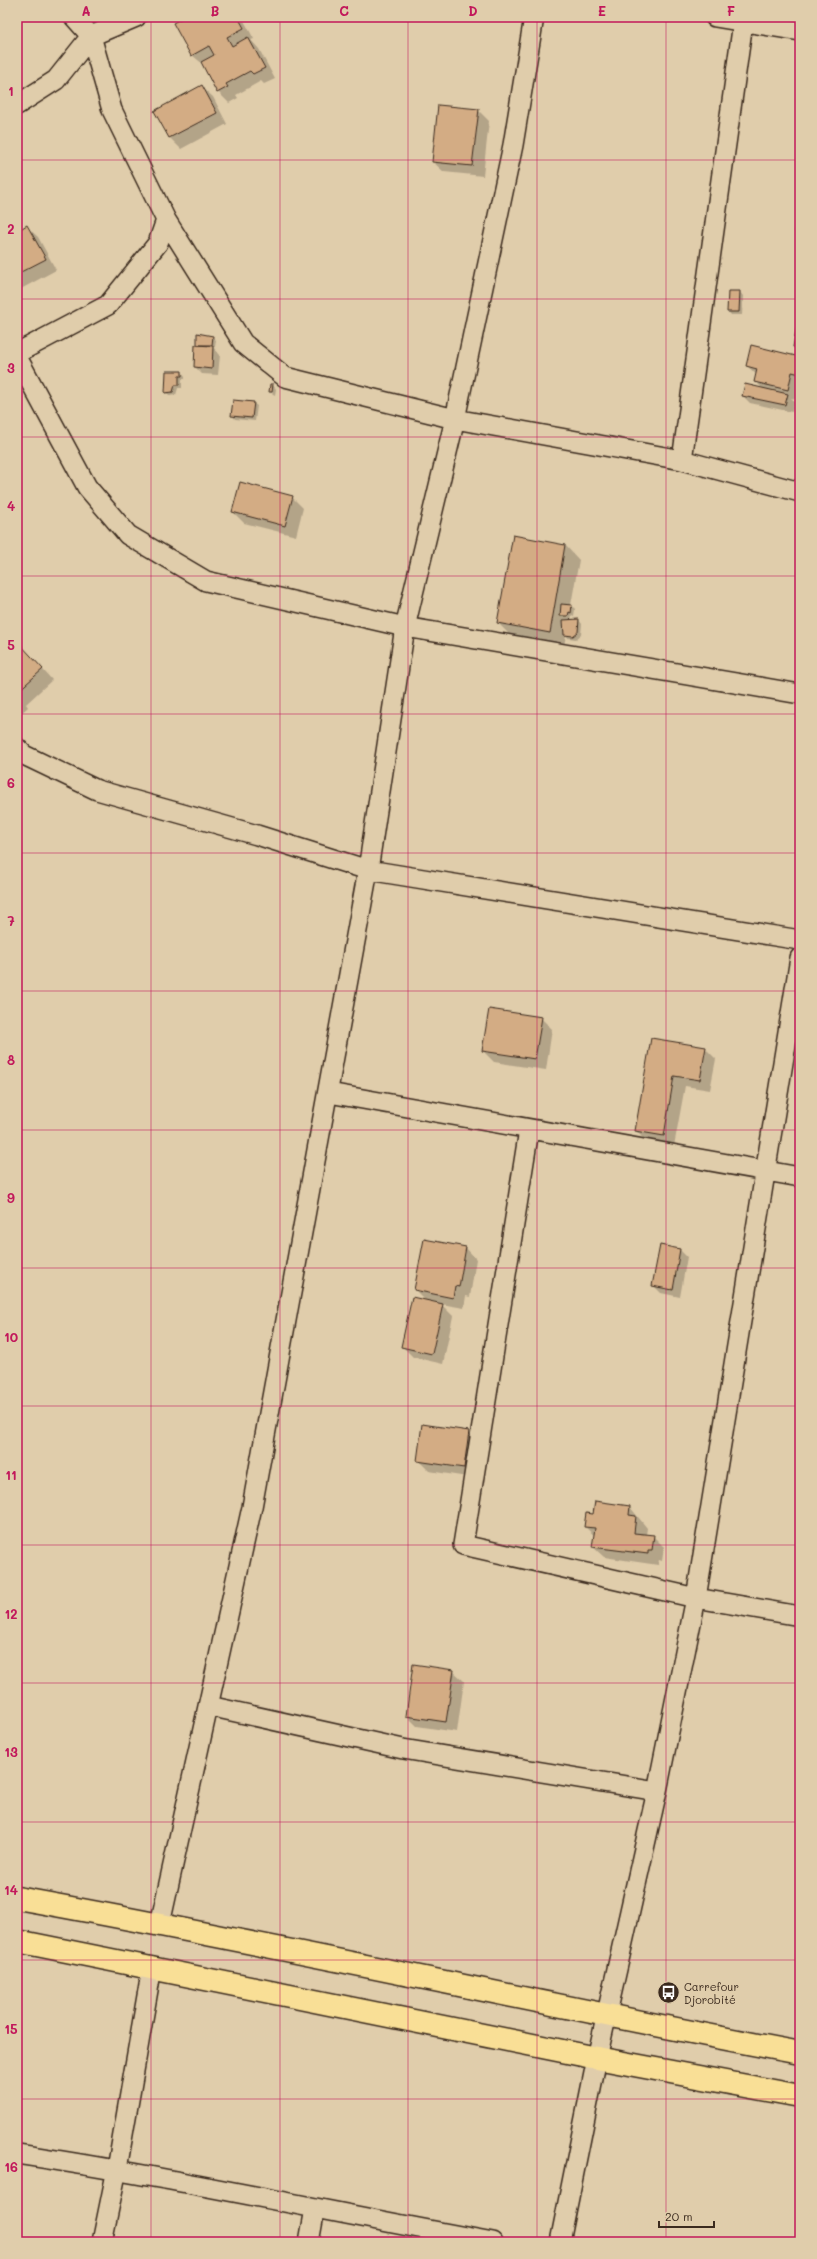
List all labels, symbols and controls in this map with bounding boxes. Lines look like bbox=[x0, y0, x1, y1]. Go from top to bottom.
text: A bbox=[81, 2, 91, 19]
text: B bbox=[211, 2, 220, 19]
text: C bbox=[339, 2, 349, 19]
text: D bbox=[468, 2, 478, 19]
text: E bbox=[598, 2, 606, 19]
text: F bbox=[727, 2, 735, 19]
text: 1 bbox=[8, 82, 14, 99]
text: 2 bbox=[7, 220, 15, 237]
text: 3 bbox=[7, 359, 15, 376]
text: 4 bbox=[7, 497, 15, 514]
text: 5 bbox=[7, 636, 15, 653]
text: 6 bbox=[7, 774, 15, 791]
text: 7 bbox=[7, 912, 15, 929]
text: 8 bbox=[7, 1051, 15, 1068]
text: 9 bbox=[7, 1189, 15, 1206]
text: 10 bbox=[4, 1328, 18, 1345]
text: 11 bbox=[5, 1466, 17, 1483]
text: 12 bbox=[4, 1605, 18, 1622]
text: 13 bbox=[4, 1743, 18, 1760]
text: 14 bbox=[4, 1881, 18, 1898]
place label: Carrefour Djorobité bbox=[684, 1979, 739, 2007]
bus stop icon: Carrefour Djorobité bbox=[655, 1980, 681, 2006]
text: 15 bbox=[4, 2020, 18, 2037]
text: 16 bbox=[4, 2158, 18, 2175]
scale bar bbox=[659, 2203, 714, 2229]
text: 20 m bbox=[665, 2208, 693, 2224]

